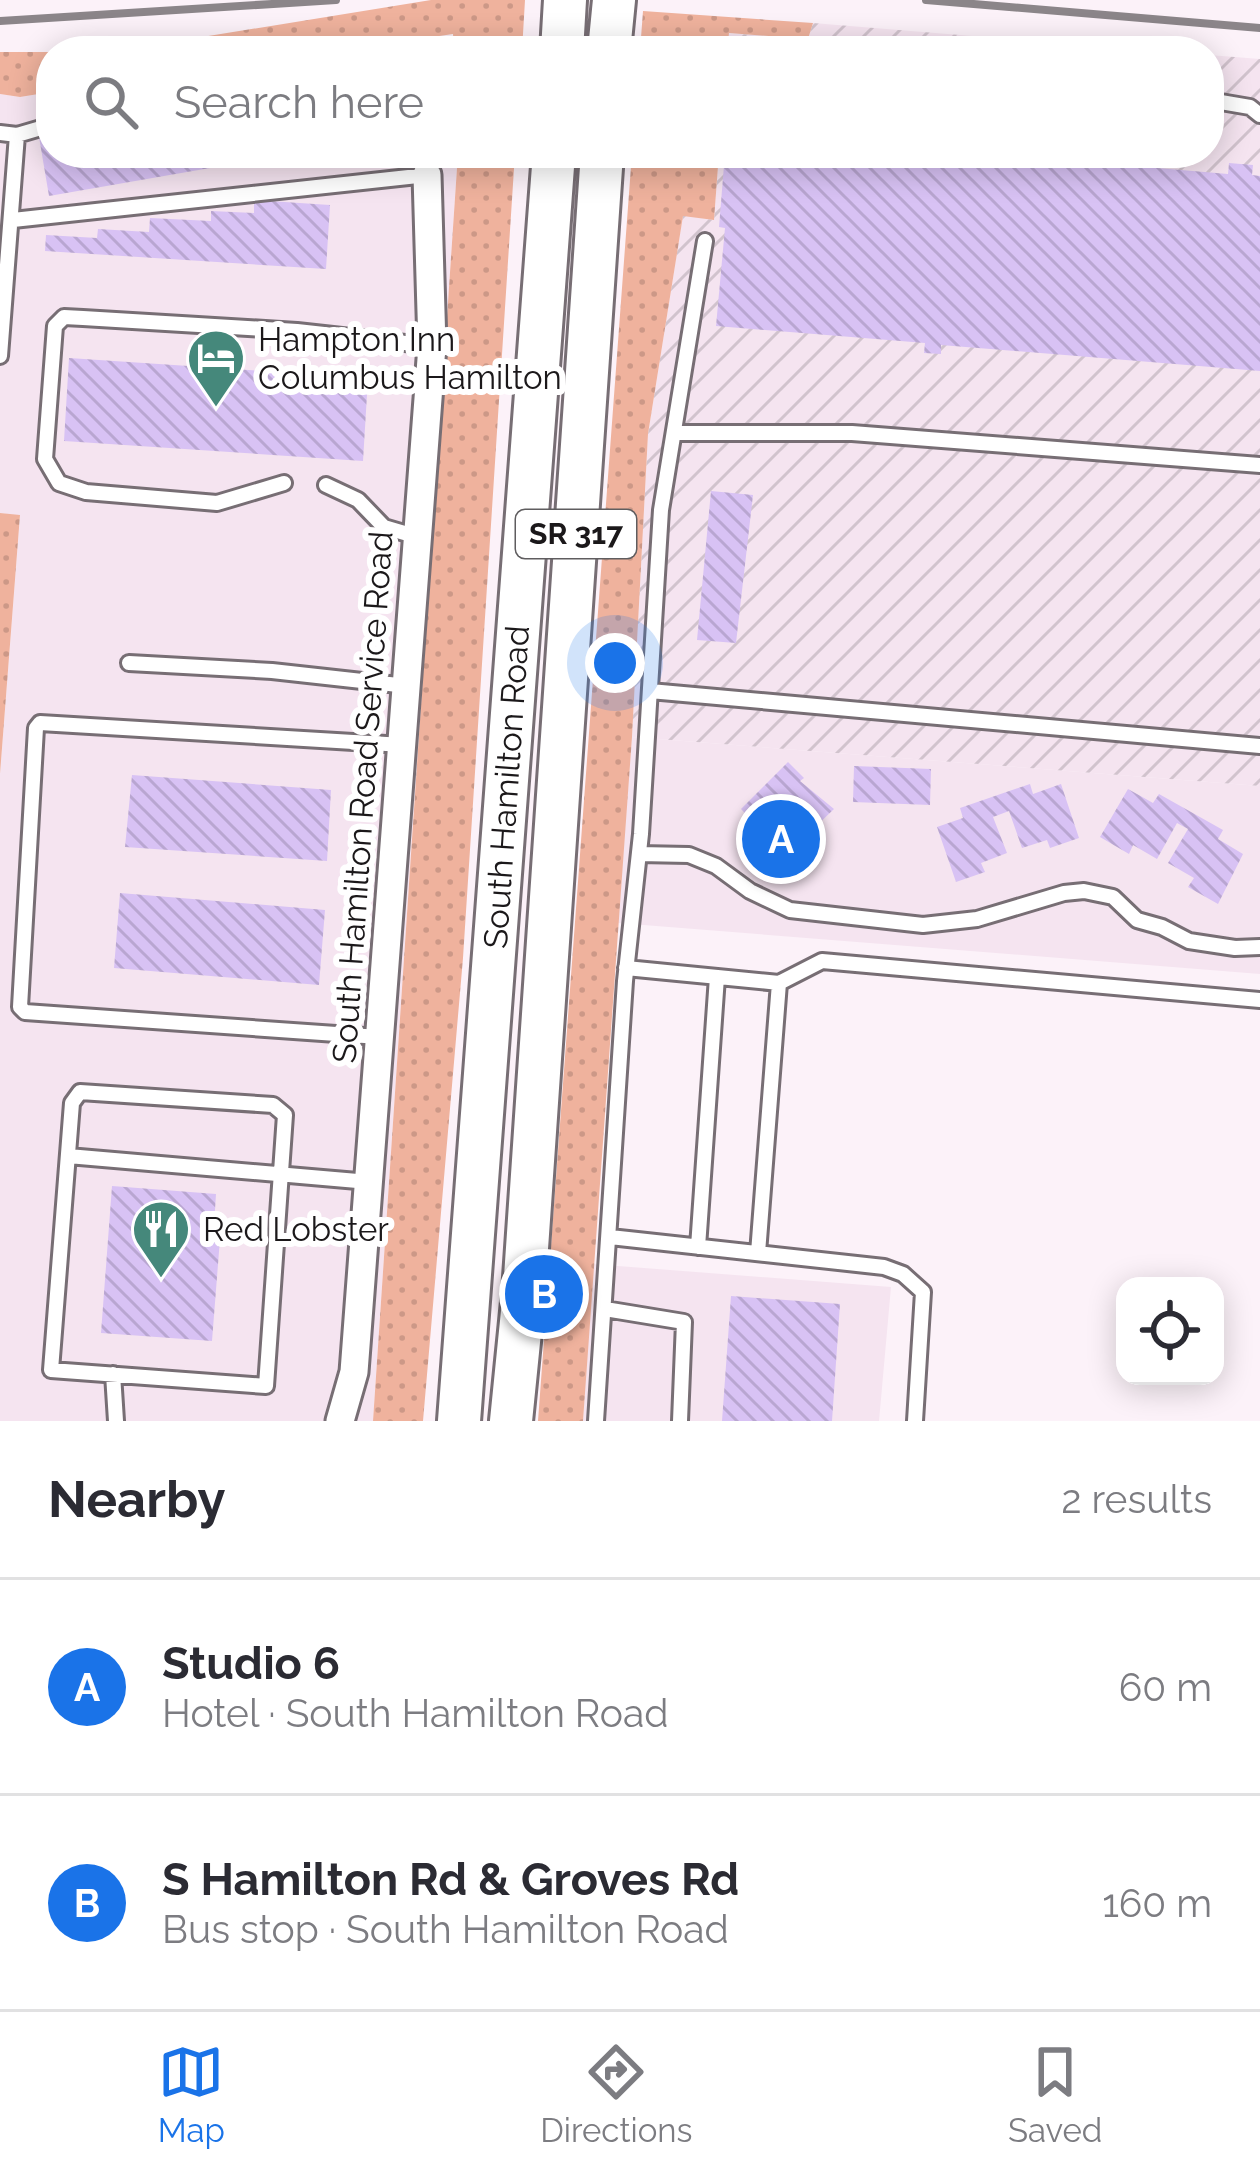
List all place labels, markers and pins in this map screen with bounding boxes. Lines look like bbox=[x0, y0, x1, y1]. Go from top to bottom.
place label: Hampton Inn Columbus Hamilton bbox=[258, 320, 562, 397]
hotel icon: Hampton Inn Columbus Hamilton bbox=[185, 327, 247, 409]
pin: A bbox=[742, 794, 820, 884]
restaurant icon: Red Lobster bbox=[130, 1198, 192, 1280]
place label: Red Lobster bbox=[203, 1210, 389, 1249]
pin: B bbox=[505, 1249, 583, 1339]

